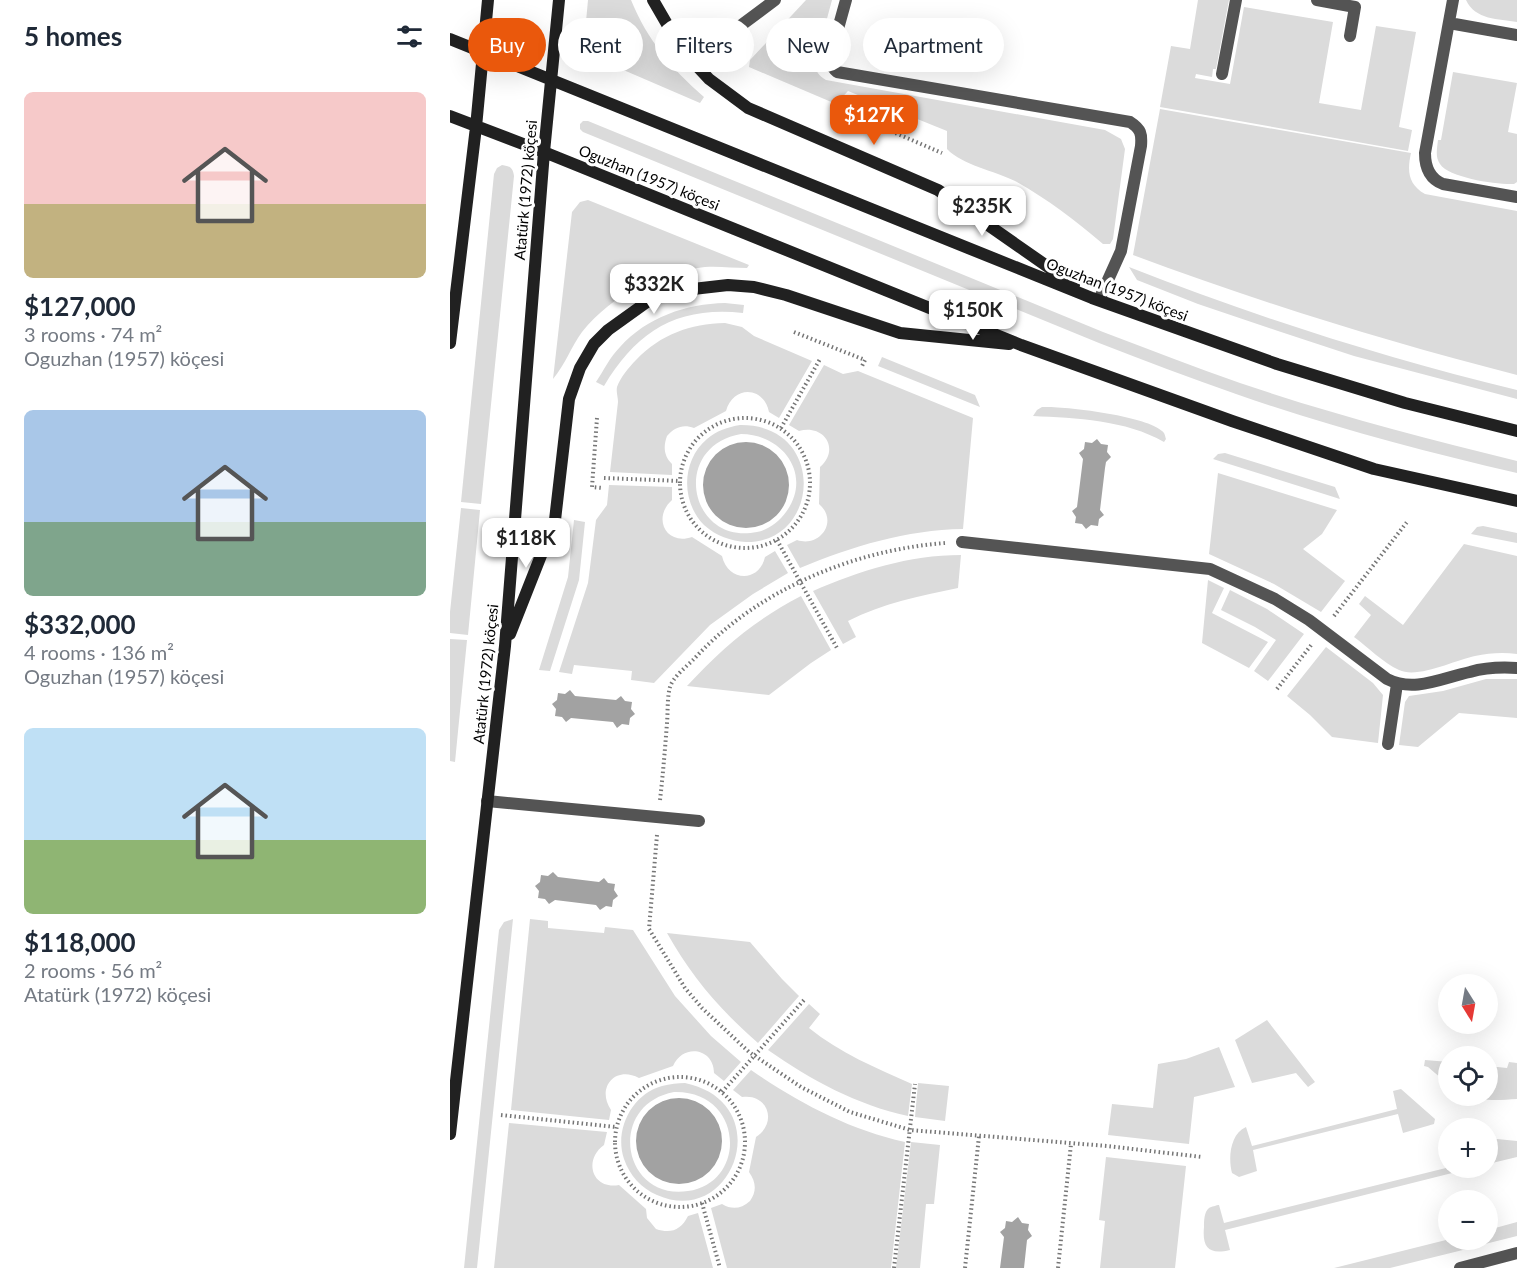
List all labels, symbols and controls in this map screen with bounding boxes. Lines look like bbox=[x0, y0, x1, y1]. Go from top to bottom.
chip: Buy bbox=[468, 18, 546, 72]
chip: Rent bbox=[558, 18, 643, 72]
chip: Filters bbox=[655, 18, 754, 72]
chip: New bbox=[766, 18, 851, 72]
chip: Apartment bbox=[863, 18, 1004, 72]
text: 5 homes bbox=[24, 20, 122, 52]
icon: filters bbox=[393, 20, 426, 53]
pin: $127K bbox=[832, 95, 916, 146]
text: $127K bbox=[844, 102, 904, 126]
street label: Atatürk (1972) köçesi bbox=[510, 119, 540, 261]
icon: home bbox=[171, 131, 279, 239]
street label: Oguzhan (1957) köçesi bbox=[576, 141, 722, 214]
pin: $235K bbox=[940, 186, 1024, 237]
text: $235K bbox=[952, 193, 1012, 217]
street label: Oguzhan (1957) köçesi bbox=[1044, 254, 1191, 324]
pin: $332K bbox=[612, 264, 696, 315]
text: $332K bbox=[624, 271, 684, 295]
text: $127,000 bbox=[24, 290, 136, 322]
pin: $150K bbox=[931, 290, 1015, 341]
text: $150K bbox=[943, 297, 1003, 321]
text: 3 rooms · 74 m² bbox=[24, 322, 162, 346]
text: Oguzhan (1957) köçesi bbox=[24, 346, 224, 370]
icon: home bbox=[171, 449, 279, 557]
pin: $118K bbox=[484, 518, 568, 569]
text: $118K bbox=[496, 525, 556, 549]
street label: Atatürk (1972) köçesi bbox=[469, 603, 501, 745]
text: $332,000 bbox=[24, 608, 136, 640]
text: 4 rooms · 136 m² bbox=[24, 640, 174, 664]
text: Oguzhan (1957) köçesi bbox=[24, 664, 224, 688]
icon: home bbox=[171, 767, 279, 875]
text: $118,000 bbox=[24, 926, 136, 958]
text: 2 rooms · 56 m² bbox=[24, 958, 162, 982]
north arrow bbox=[1438, 974, 1498, 1034]
map controls bbox=[1438, 974, 1498, 1250]
text: Atatürk (1972) köçesi bbox=[24, 982, 211, 1006]
button: locate bbox=[1438, 1046, 1498, 1106]
button: + bbox=[1438, 1118, 1498, 1178]
button: − bbox=[1438, 1190, 1498, 1250]

